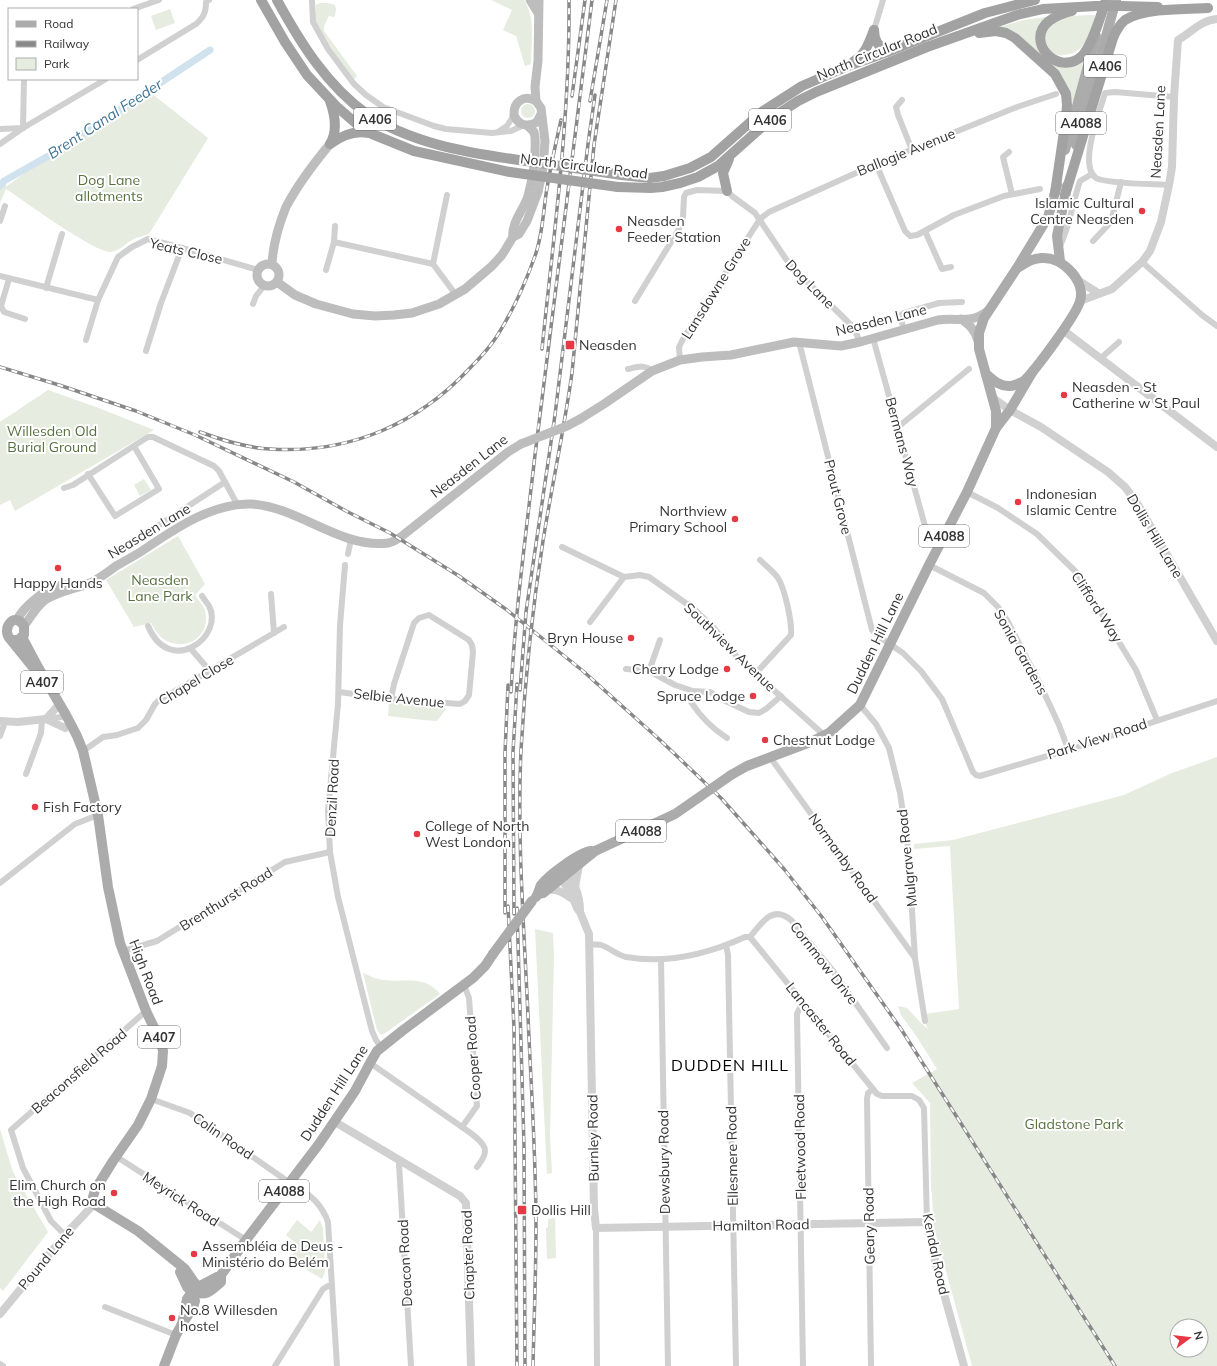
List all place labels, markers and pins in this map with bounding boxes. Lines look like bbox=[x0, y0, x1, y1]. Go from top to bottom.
place label: Islamic Cultural Centre Neasden bbox=[1030, 194, 1134, 228]
marker: Islamic Cultural Centre Neasden bbox=[1137, 206, 1147, 216]
place label: Neasden Feeder Station bbox=[627, 212, 721, 246]
marker: Neasden Feeder Station bbox=[614, 224, 624, 234]
place label: Neasden bbox=[579, 336, 637, 354]
marker: Neasden bbox=[564, 339, 576, 351]
place label: Neasden - St Catherine w St Paul bbox=[1072, 378, 1200, 412]
marker: Neasden - St Catherine w St Paul bbox=[1059, 390, 1069, 400]
place label: Indonesian Islamic Centre bbox=[1026, 485, 1117, 519]
marker: Indonesian Islamic Centre bbox=[1013, 497, 1023, 507]
place label: Northview Primary School bbox=[629, 502, 727, 536]
marker: Northview Primary School bbox=[730, 514, 740, 524]
marker: Happy Hands bbox=[53, 563, 63, 573]
place label: Happy Hands bbox=[13, 574, 103, 592]
place label: Bryn House bbox=[547, 629, 623, 647]
marker: Bryn House bbox=[626, 633, 636, 643]
place label: Cherry Lodge bbox=[632, 660, 719, 678]
marker: Cherry Lodge bbox=[722, 664, 732, 674]
place label: Spruce Lodge bbox=[657, 687, 745, 705]
marker: Spruce Lodge bbox=[748, 691, 758, 701]
place label: Chestnut Lodge bbox=[773, 731, 875, 749]
marker: Chestnut Lodge bbox=[760, 735, 770, 745]
place label: Fish Factory bbox=[43, 798, 122, 816]
marker: Fish Factory bbox=[30, 802, 40, 812]
place label: College of North West London bbox=[425, 817, 529, 851]
marker: College of North West London bbox=[412, 829, 422, 839]
place label: Elim Church on the High Road bbox=[9, 1176, 106, 1210]
marker: Elim Church on the High Road bbox=[109, 1188, 119, 1198]
place label: Dollis Hill bbox=[531, 1201, 591, 1219]
marker: Dollis Hill bbox=[516, 1204, 528, 1216]
place label: Assembléia de Deus - Ministério do Belém bbox=[202, 1237, 343, 1271]
marker: Assembléia de Deus - Ministério do Belém bbox=[189, 1249, 199, 1259]
place label: No.8 Willesden hostel bbox=[180, 1301, 278, 1335]
marker: No.8 Willesden hostel bbox=[167, 1313, 177, 1323]

